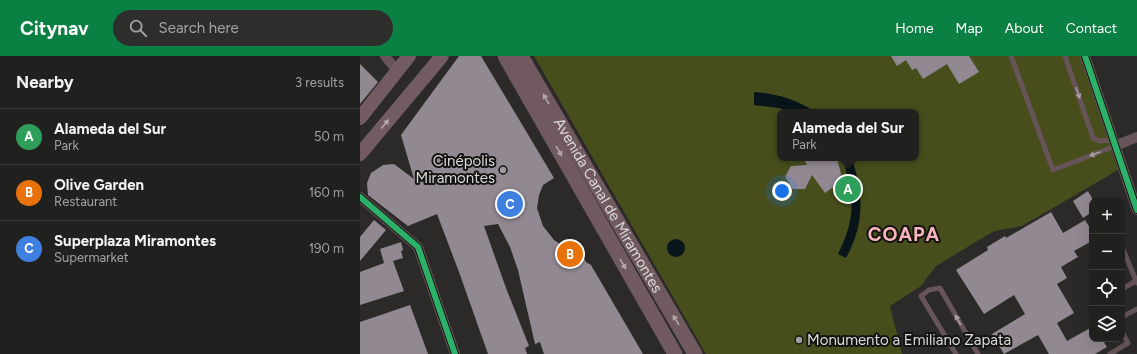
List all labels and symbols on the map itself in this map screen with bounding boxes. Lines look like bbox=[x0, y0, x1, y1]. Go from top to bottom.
one-way arrow bbox=[1075, 87, 1081, 99]
one-way arrow bbox=[543, 94, 550, 105]
street label: Avenida Canal de Miramontes bbox=[550, 115, 666, 296]
one-way arrow bbox=[381, 119, 390, 129]
one-way arrow bbox=[555, 145, 562, 157]
place label: Cinépolis Miramontes bbox=[415, 152, 495, 187]
one-way arrow bbox=[1089, 152, 1101, 158]
marker: Cinépolis Miramontes bbox=[498, 165, 508, 175]
pin: A bbox=[835, 174, 861, 204]
your location bbox=[772, 181, 792, 201]
pin: C bbox=[497, 189, 523, 219]
district label: COAPA bbox=[868, 223, 940, 246]
pin: B bbox=[557, 239, 583, 269]
one-way arrow bbox=[620, 258, 627, 269]
one-way arrow bbox=[672, 314, 679, 326]
one-way arrow bbox=[955, 314, 962, 326]
place label: Monumento a Emiliano Zapata bbox=[807, 331, 1011, 349]
marker: Monumento a Emiliano Zapata bbox=[794, 335, 804, 345]

